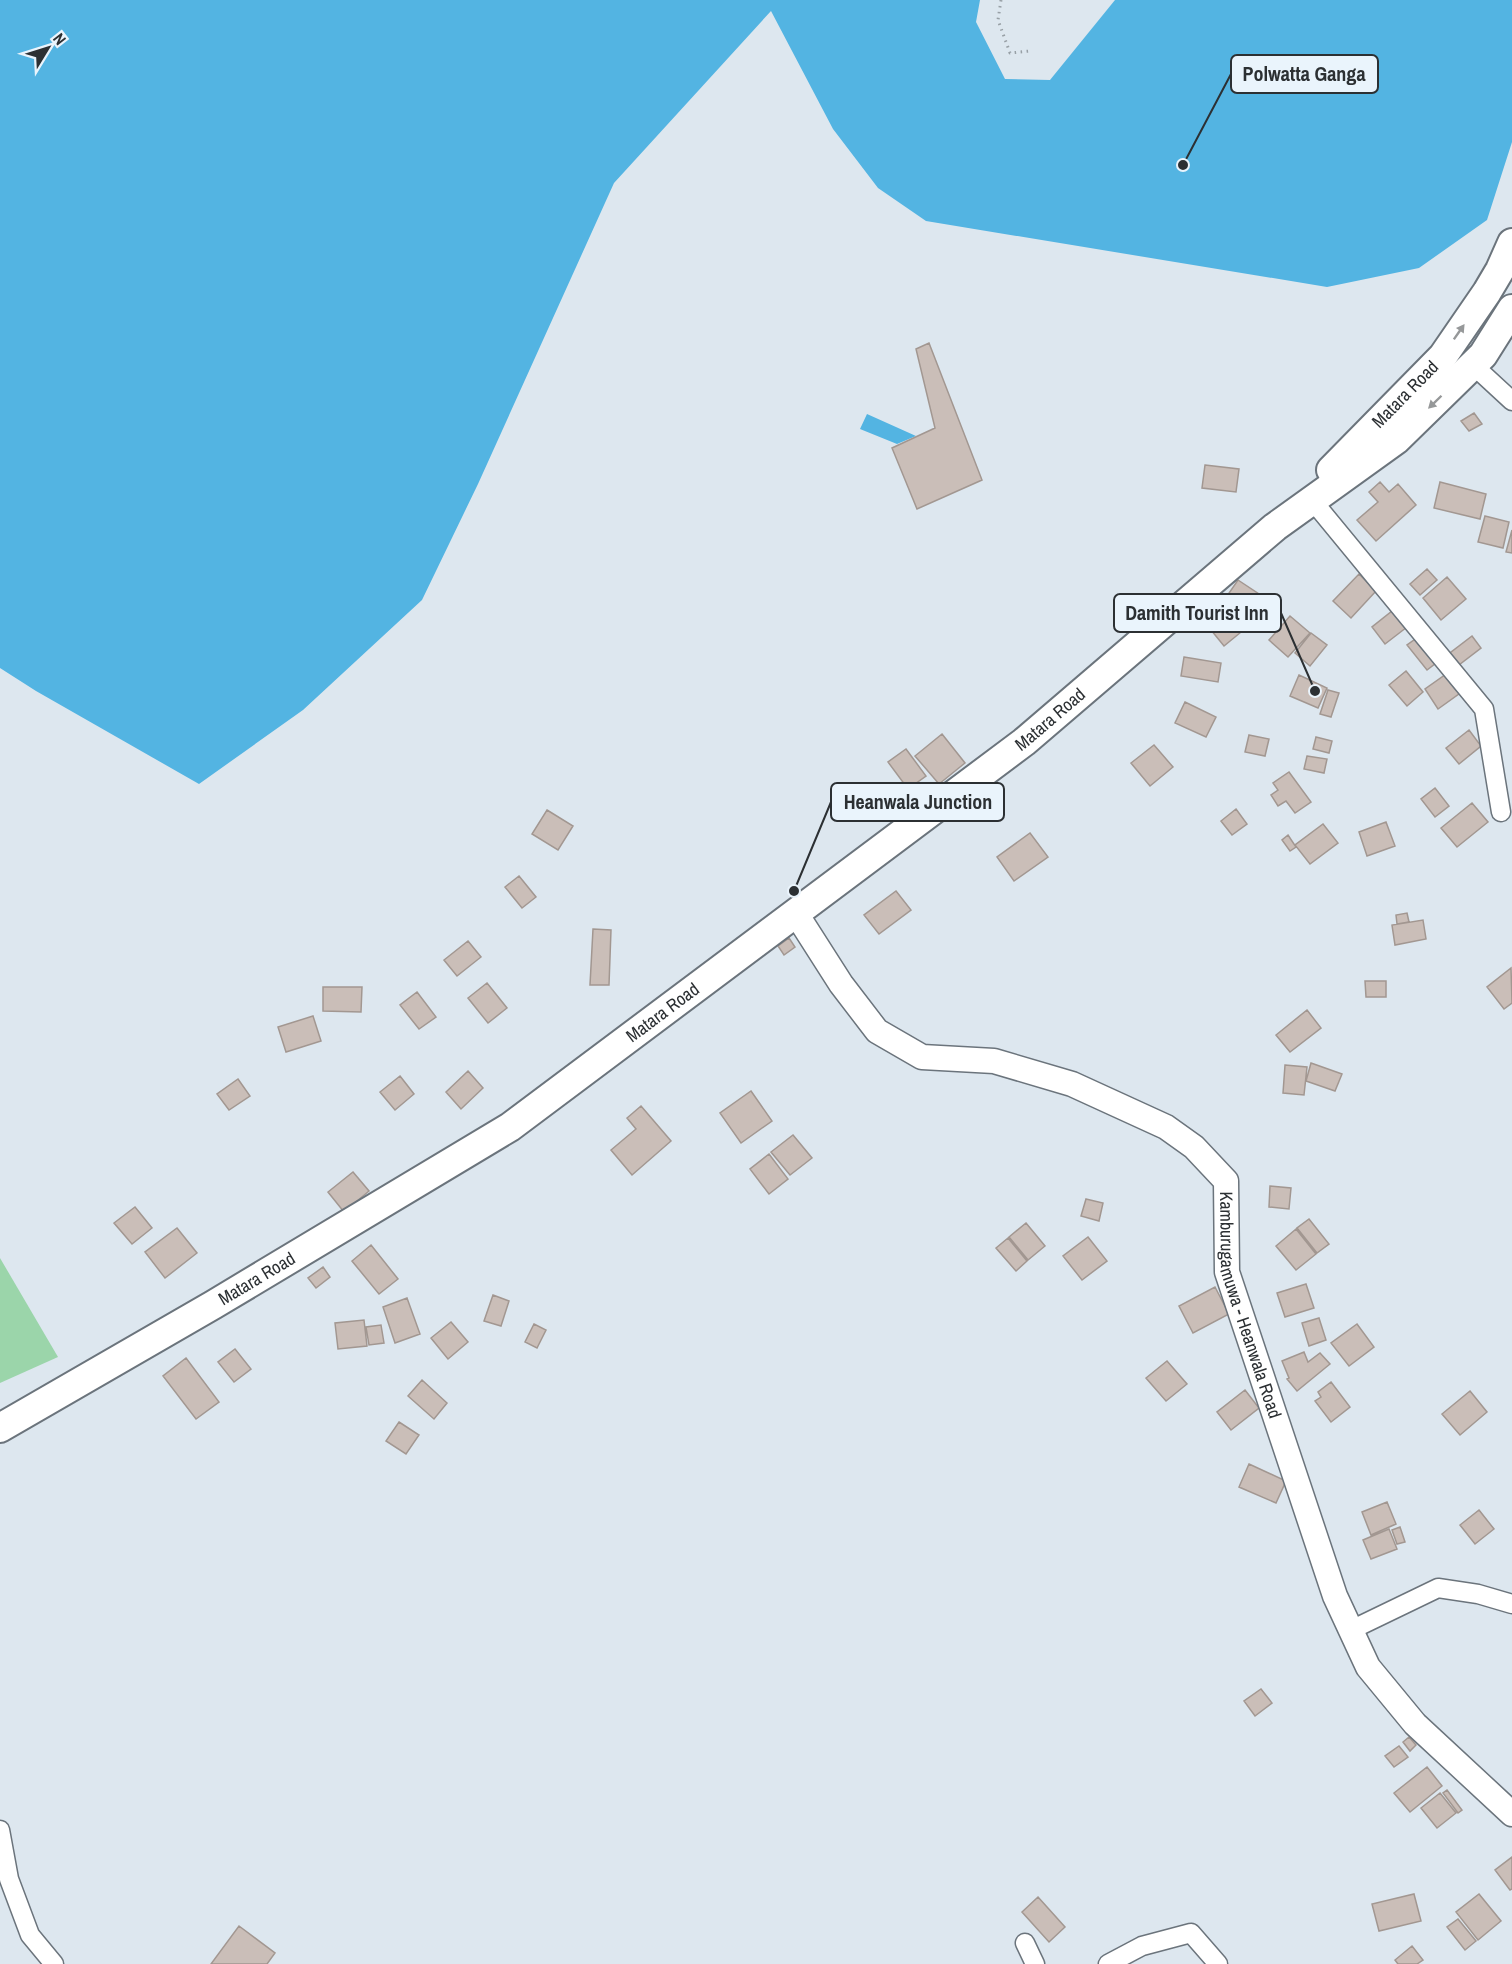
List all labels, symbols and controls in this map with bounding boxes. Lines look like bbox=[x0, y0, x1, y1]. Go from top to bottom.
north arrow bbox=[18, 18, 78, 78]
text: N bbox=[48, 28, 71, 49]
callout: Polwatta Ganga bbox=[1231, 55, 1378, 93]
text: Polwatta Ganga bbox=[1242, 60, 1366, 87]
one-way arrow bbox=[1453, 325, 1465, 341]
street label: Matara Road bbox=[1366, 355, 1444, 433]
one-way arrow bbox=[1428, 395, 1443, 409]
callout: Damith Tourist Inn bbox=[1114, 594, 1281, 632]
text: Damith Tourist Inn bbox=[1125, 599, 1269, 626]
street label: Matara Road bbox=[1010, 682, 1091, 756]
callout: Heanwala Junction bbox=[831, 783, 1004, 821]
text: Heanwala Junction bbox=[844, 788, 992, 815]
street label: Matara Road bbox=[621, 977, 704, 1048]
street label: Kamburugamuwa - Heanwala Road bbox=[1214, 1191, 1288, 1421]
street label: Matara Road bbox=[213, 1246, 300, 1311]

